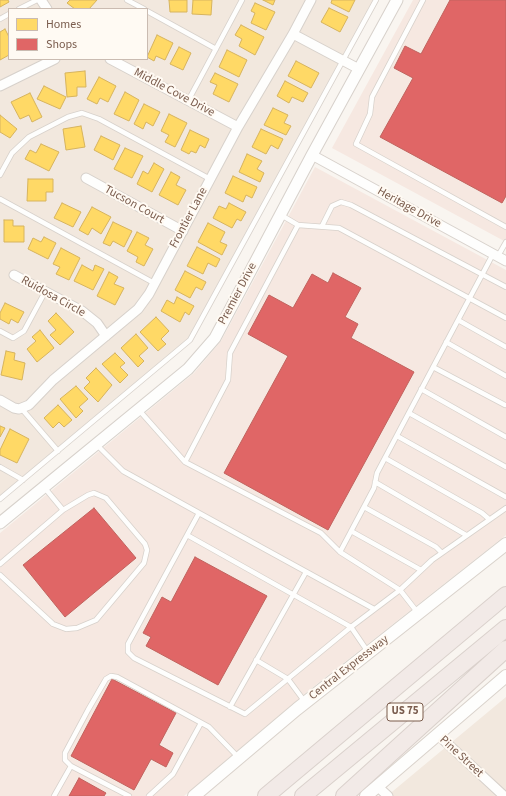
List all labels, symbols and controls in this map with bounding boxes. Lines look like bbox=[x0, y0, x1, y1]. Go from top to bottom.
legend bbox=[8, 8, 148, 60]
text: Homes bbox=[46, 16, 81, 33]
text: Shops bbox=[46, 36, 77, 53]
street label: Middle Cove Drive bbox=[131, 66, 217, 120]
street label: Tucson Court bbox=[101, 183, 167, 227]
street label: Heritage Drive bbox=[374, 184, 444, 232]
street label: Frontier Lane bbox=[167, 185, 211, 251]
street label: Premier Drive bbox=[216, 261, 260, 327]
street label: Ruidosa Circle bbox=[18, 273, 88, 321]
street label: Central Expressway bbox=[306, 632, 392, 704]
road number: US 75 bbox=[387, 703, 423, 721]
street label: Pine Street bbox=[436, 733, 486, 781]

